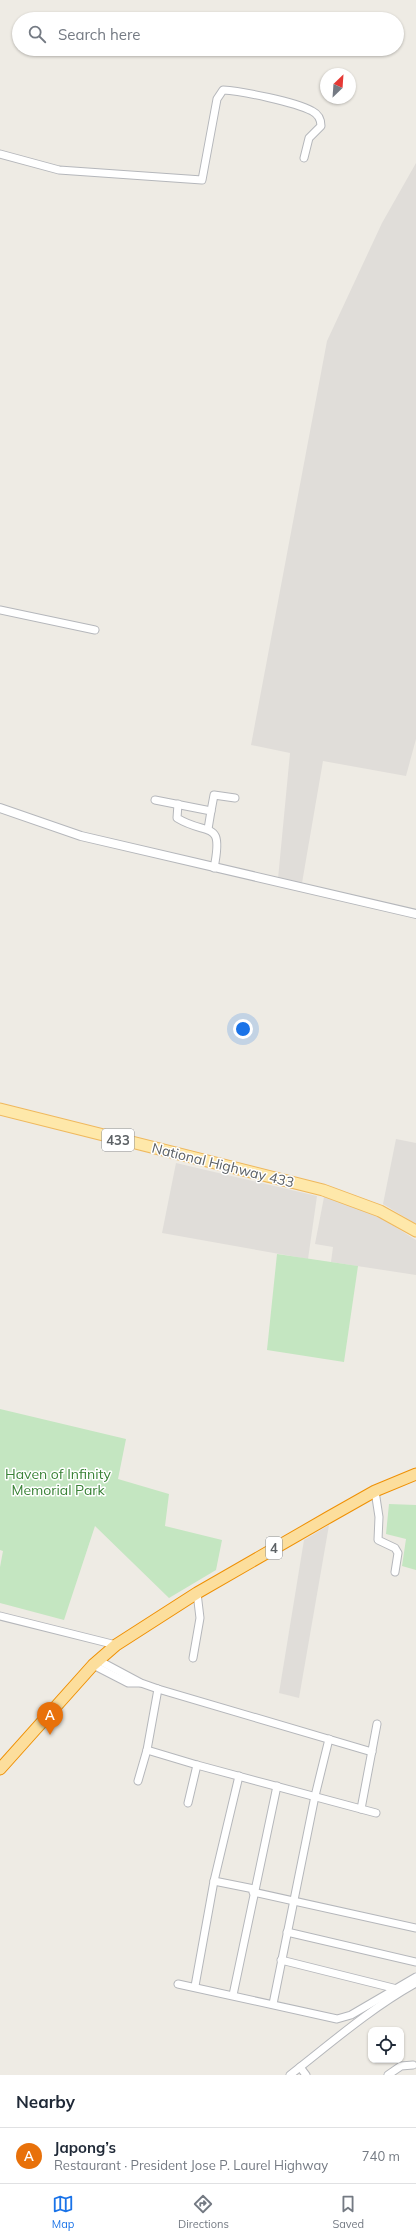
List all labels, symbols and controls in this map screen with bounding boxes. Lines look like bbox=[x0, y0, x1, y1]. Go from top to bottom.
search box bbox=[12, 12, 404, 56]
icon: search bbox=[26, 23, 48, 45]
text: Search here bbox=[58, 25, 140, 44]
north arrow bbox=[320, 68, 356, 104]
your location bbox=[233, 1019, 253, 1039]
road number: 433 bbox=[102, 1129, 134, 1151]
street label: National Highway 433 bbox=[150, 1139, 296, 1191]
park label: Haven of Infinity Memorial Park bbox=[5, 1465, 112, 1499]
road number: 4 bbox=[266, 1537, 282, 1559]
pin: A bbox=[37, 1702, 63, 1735]
map controls bbox=[368, 2027, 404, 2063]
button: locate bbox=[368, 2027, 404, 2063]
text: Nearby bbox=[16, 2091, 75, 2112]
text: Japong’s bbox=[54, 2138, 116, 2157]
text: A bbox=[24, 2148, 34, 2164]
text: 740 m bbox=[362, 2148, 400, 2164]
text: Restaurant · President Jose P. Laurel Highway bbox=[54, 2157, 328, 2173]
tab: Map bbox=[52, 2193, 74, 2231]
tab: Directions bbox=[178, 2193, 229, 2231]
tab: Saved bbox=[332, 2193, 364, 2231]

